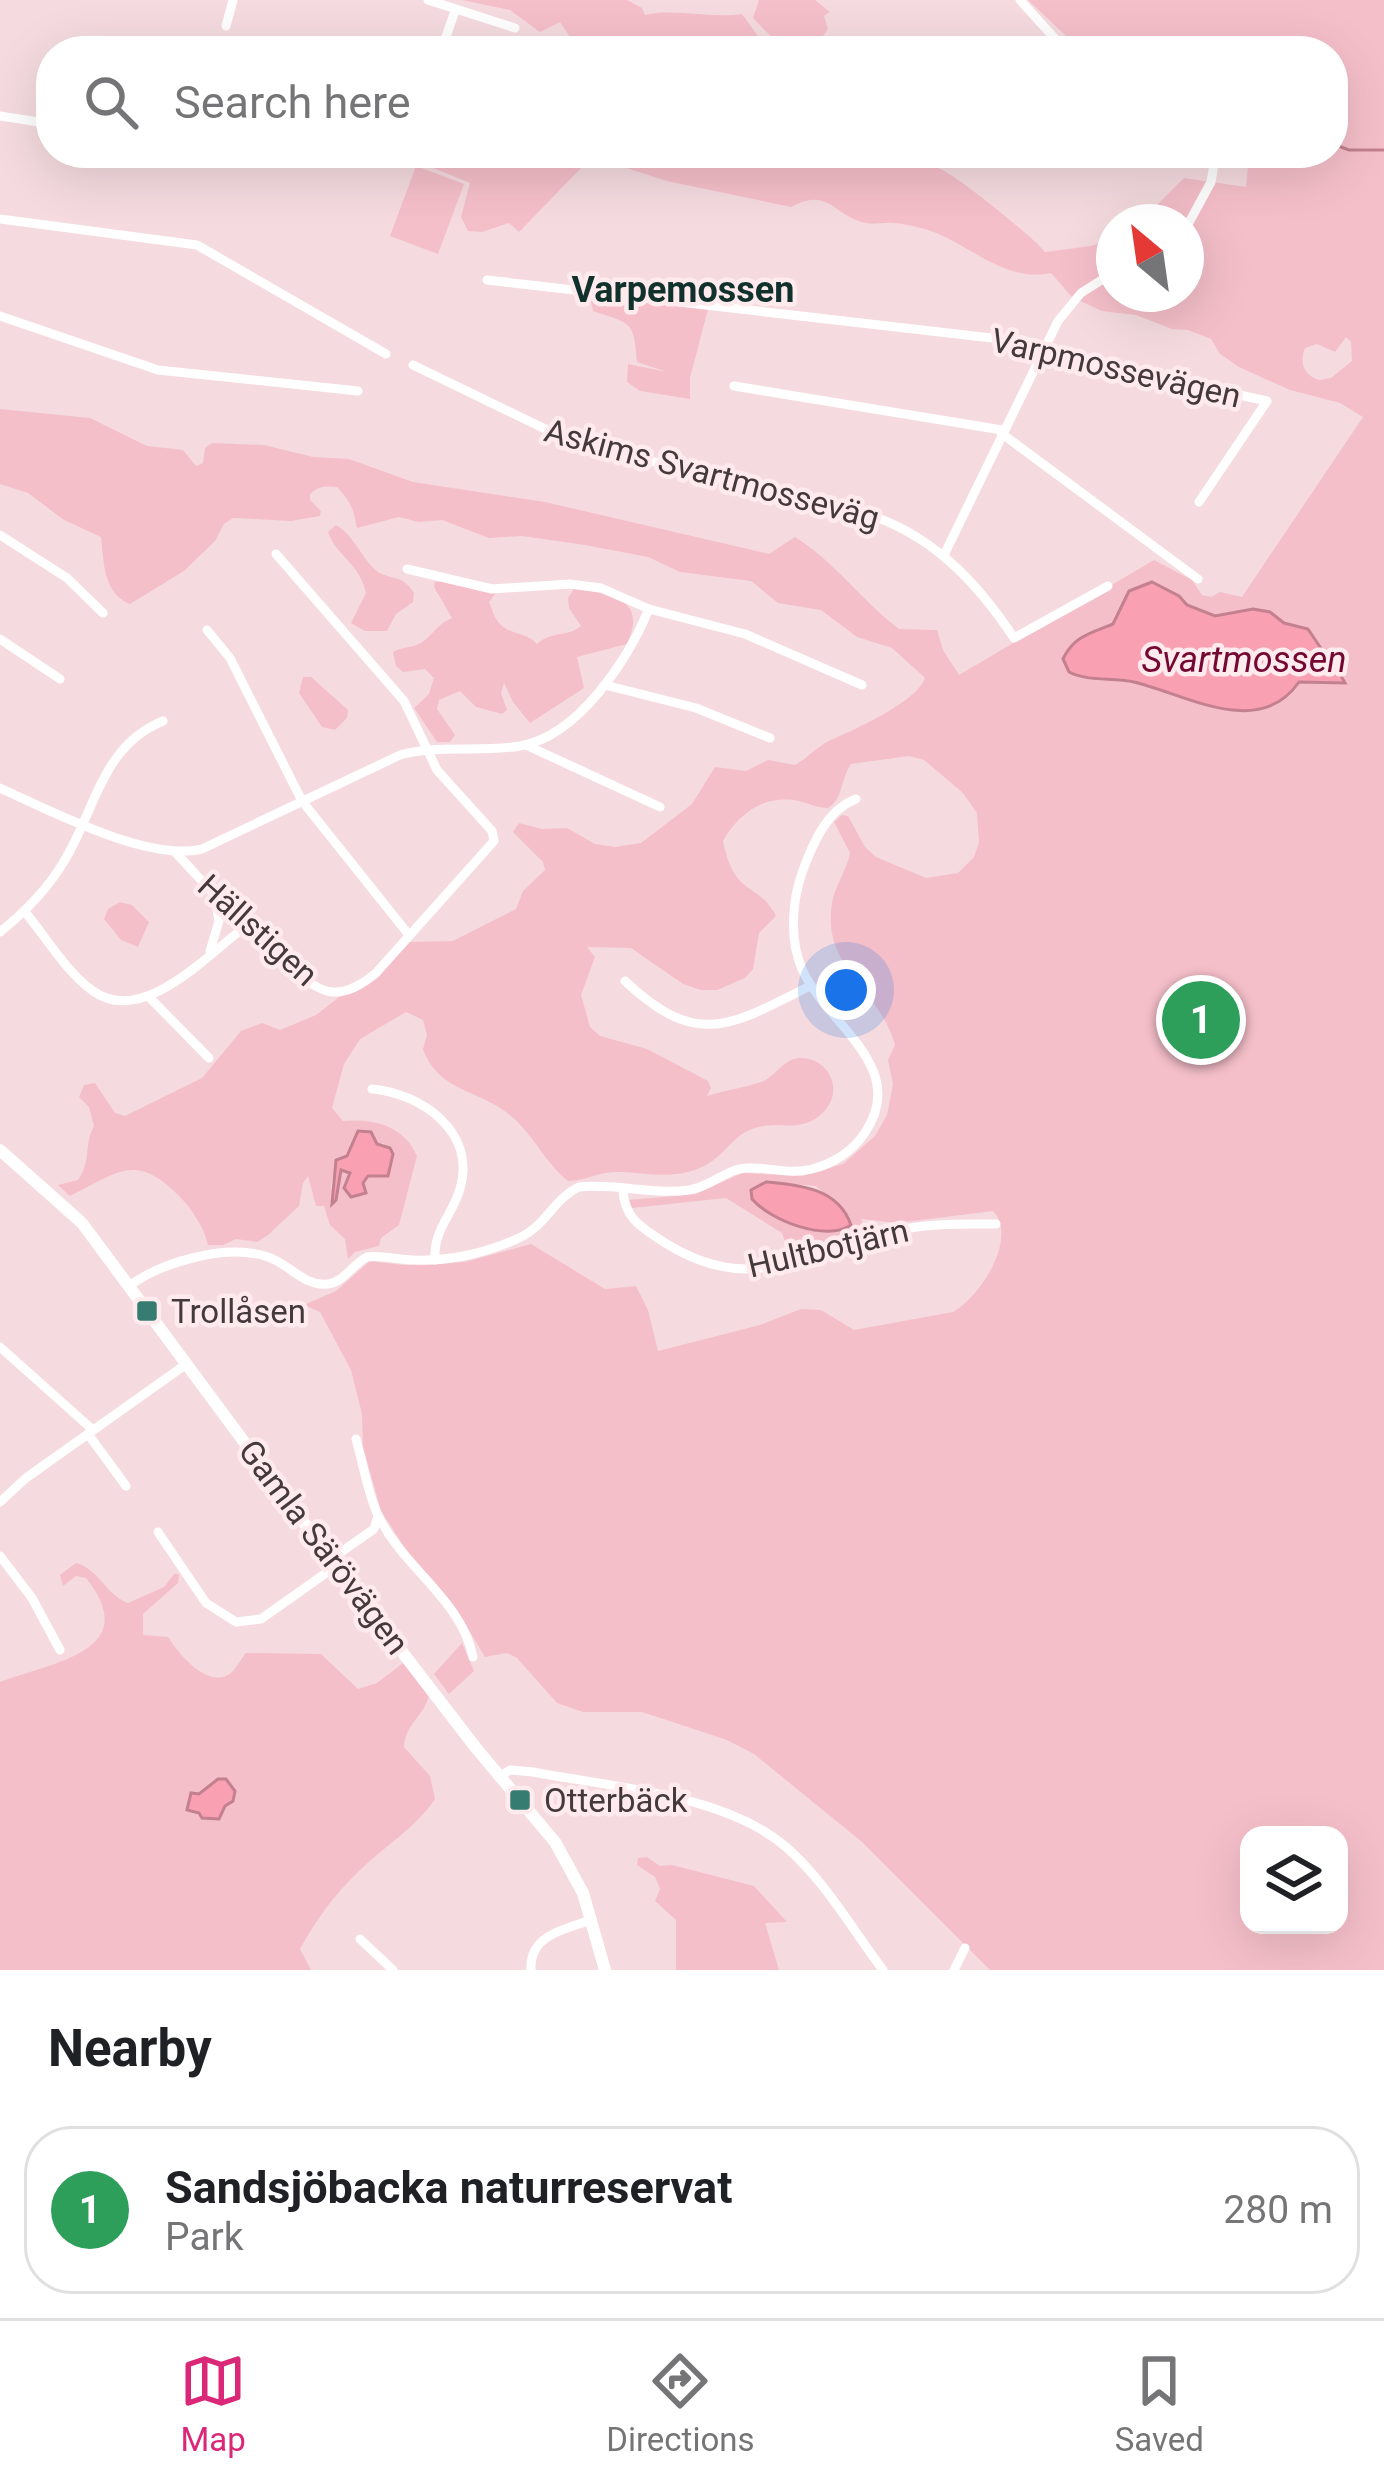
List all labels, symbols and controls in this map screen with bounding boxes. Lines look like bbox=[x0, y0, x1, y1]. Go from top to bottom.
search box bbox=[36, 36, 1348, 168]
icon: search bbox=[78, 69, 144, 135]
text: Search here bbox=[174, 76, 411, 129]
north arrow bbox=[1096, 204, 1204, 312]
district label: Varpemossen bbox=[572, 269, 794, 311]
street label: Varpmossevägen bbox=[987, 320, 1245, 416]
street label: Askims Svartmosseväg bbox=[540, 411, 884, 537]
water label: Svartmossen bbox=[1142, 639, 1346, 681]
street label: Hällstigen bbox=[190, 866, 326, 994]
your location bbox=[816, 960, 876, 1020]
pin: 1 bbox=[1162, 975, 1240, 1065]
street label: Hultbotjärn bbox=[744, 1211, 912, 1285]
place label: Trollåsen bbox=[171, 1292, 306, 1331]
marker: Trollåsen bbox=[134, 1298, 160, 1324]
street label: Gamla Särövägen bbox=[231, 1432, 417, 1662]
place label: Otterbäck bbox=[544, 1781, 688, 1820]
marker: Otterbäck bbox=[507, 1787, 533, 1813]
map controls bbox=[1240, 1826, 1348, 1934]
button: layers bbox=[1240, 1826, 1348, 1934]
text: Nearby bbox=[48, 2019, 212, 2078]
text: Sandsjöbacka naturreservat bbox=[165, 2161, 732, 2214]
text: 1 bbox=[79, 2187, 101, 2233]
text: 280 m bbox=[1223, 2187, 1333, 2233]
text: Park bbox=[165, 2214, 244, 2260]
tab: Map bbox=[180, 2348, 246, 2459]
tab: Directions bbox=[606, 2348, 755, 2459]
tab: Saved bbox=[1115, 2348, 1204, 2459]

